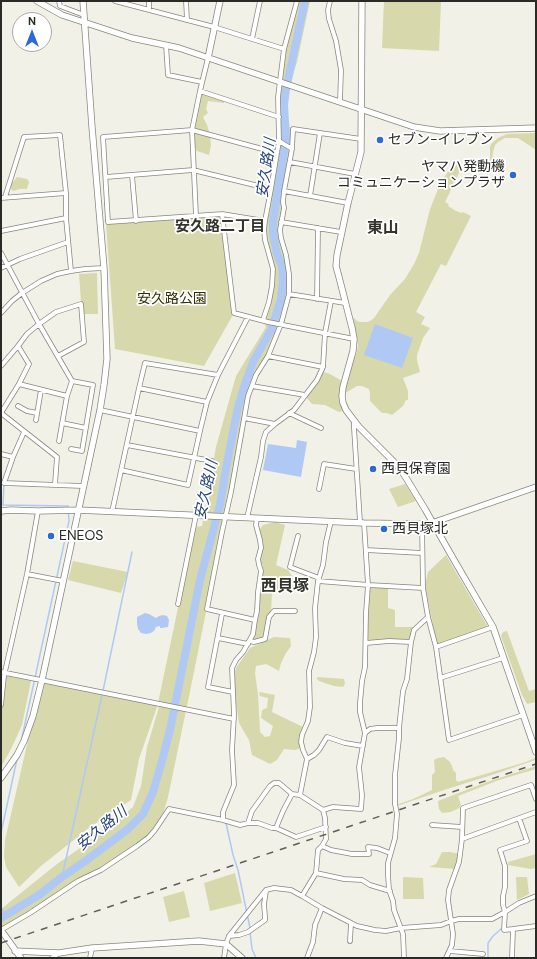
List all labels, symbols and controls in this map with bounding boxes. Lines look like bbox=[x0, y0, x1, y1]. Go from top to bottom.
north arrow bbox=[12, 12, 52, 52]
text: N bbox=[28, 14, 36, 28]
place label: セブン-イレブン bbox=[388, 132, 494, 148]
marker: セブン-イレブン bbox=[375, 135, 385, 145]
water label: 安久路川 bbox=[254, 137, 280, 199]
place label: ヤマハ発動機 コミュニケーションプラザ bbox=[337, 159, 505, 192]
marker: ヤマハ発動機 コミュニケーションプラザ bbox=[508, 170, 518, 180]
district label: 安久路二丁目 bbox=[175, 218, 265, 236]
district label: 東山 bbox=[367, 219, 399, 239]
park label: 安久路公園 bbox=[137, 291, 207, 307]
water label: 安久路川 bbox=[192, 459, 222, 521]
place label: 西貝保育園 bbox=[381, 461, 451, 477]
marker: 西貝保育園 bbox=[368, 464, 378, 474]
place label: 西貝塚北 bbox=[392, 521, 448, 537]
marker: 西貝塚北 bbox=[379, 524, 389, 534]
place label: ENEOS bbox=[59, 528, 103, 544]
marker: ENEOS bbox=[46, 531, 56, 541]
district label: 西貝塚 bbox=[261, 577, 309, 597]
water label: 安久路川 bbox=[73, 803, 131, 855]

